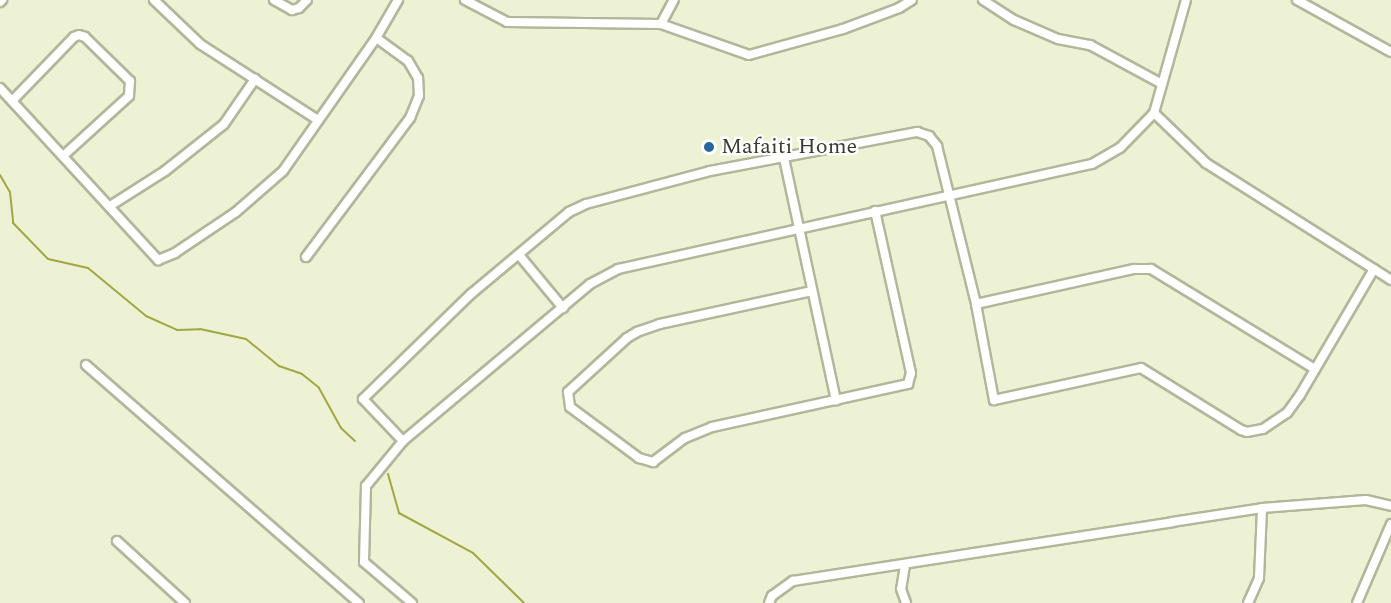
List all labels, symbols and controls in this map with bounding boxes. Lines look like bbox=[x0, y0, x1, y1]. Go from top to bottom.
place label: Mafaiti Home bbox=[721, 134, 857, 160]
marker: Mafaiti Home bbox=[702, 140, 716, 154]

